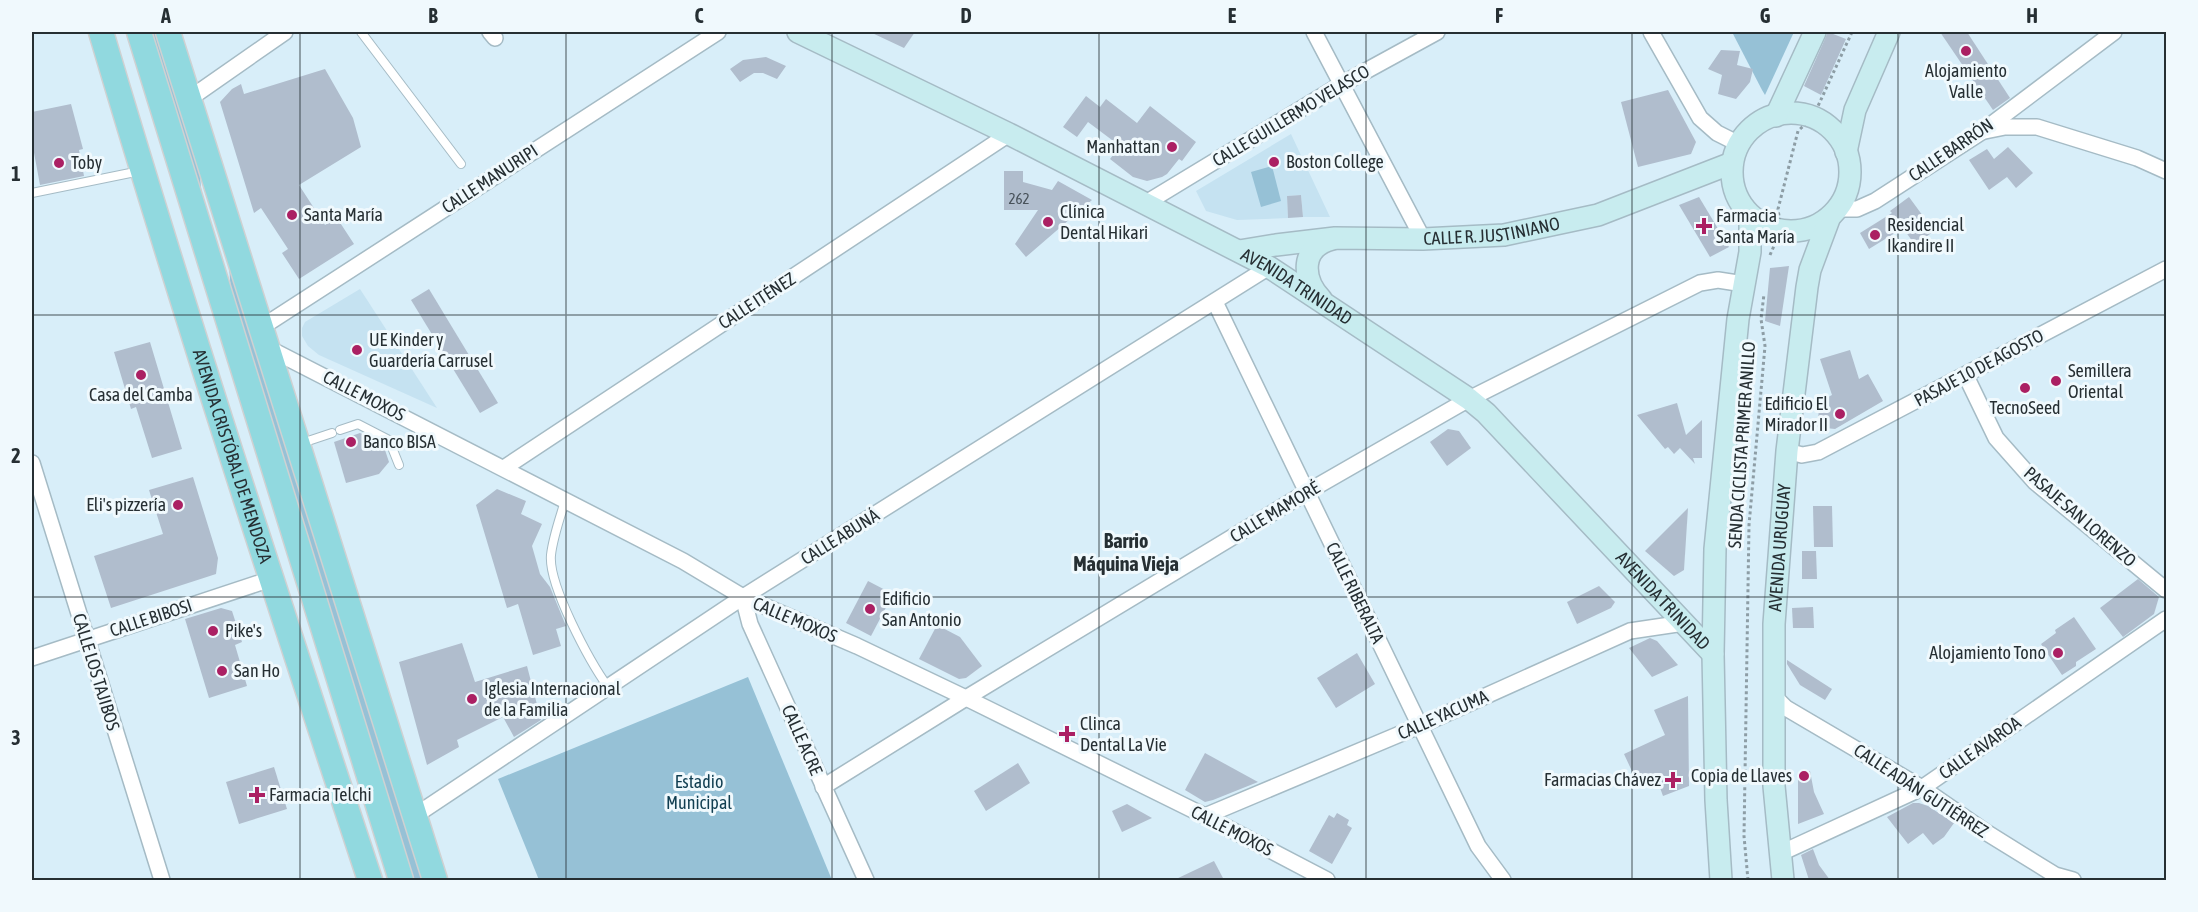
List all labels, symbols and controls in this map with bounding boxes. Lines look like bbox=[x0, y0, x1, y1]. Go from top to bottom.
text: A bbox=[160, 4, 171, 27]
text: B bbox=[428, 4, 438, 27]
text: C bbox=[695, 4, 704, 27]
text: D bbox=[960, 4, 972, 27]
text: E bbox=[1228, 4, 1237, 27]
text: F bbox=[1495, 4, 1503, 27]
text: G bbox=[1760, 4, 1771, 27]
text: H bbox=[2026, 4, 2038, 27]
marker: Alojamiento Valle bbox=[1959, 44, 1973, 58]
street label: CALLE GUILLERMO VELASCO bbox=[1208, 60, 1373, 171]
place label: Alojamiento Valle bbox=[1925, 60, 2007, 102]
street label: CALLE BARRÓN bbox=[1905, 114, 1997, 185]
place label: Manhattan bbox=[1086, 136, 1160, 157]
street label: CALLE MANURIPI bbox=[438, 140, 542, 217]
marker: Manhattan bbox=[1165, 140, 1179, 154]
place label: Boston College bbox=[1286, 151, 1384, 172]
place label: Toby bbox=[71, 152, 102, 173]
marker: Boston College bbox=[1267, 155, 1281, 169]
marker: Toby bbox=[52, 156, 66, 170]
text: 1 bbox=[11, 162, 21, 185]
house number: 262 bbox=[1008, 190, 1030, 207]
place label: Clínica Dental Hikari bbox=[1060, 201, 1148, 243]
place label: Santa María bbox=[304, 204, 383, 225]
place label: Farmacia Santa María bbox=[1716, 205, 1795, 247]
marker: Santa María bbox=[285, 208, 299, 222]
street label: CALLE R. JUSTINIANO bbox=[1423, 212, 1562, 249]
place label: Residencial Ikandire II bbox=[1887, 214, 1964, 256]
marker: Clínica Dental Hikari bbox=[1041, 215, 1055, 229]
marker: Farmacia Santa María bbox=[1697, 219, 1711, 233]
marker: Residencial Ikandire II bbox=[1868, 228, 1882, 242]
street label: AVENIDA TRINIDAD bbox=[1238, 244, 1356, 329]
street label: CALLE ITÉNEZ bbox=[714, 268, 799, 333]
street label: PASAJE 10 DE AGOSTO bbox=[1911, 325, 2047, 410]
place label: UE Kinder y Guardería Carrusel bbox=[369, 329, 493, 371]
street label: SENDA CICLISTA PRIMER ANILLO bbox=[1724, 341, 1759, 549]
marker: UE Kinder y Guardería Carrusel bbox=[350, 343, 364, 357]
street label: AVENIDA CRISTÓBAL DE MENDOZA bbox=[189, 346, 277, 566]
place label: Semillera Oriental bbox=[2068, 360, 2132, 402]
street label: CALLE MOXOS bbox=[320, 366, 409, 425]
marker: Casa del Camba bbox=[134, 368, 148, 382]
marker: Semillera Oriental bbox=[2049, 374, 2063, 388]
marker: TecnoSeed bbox=[2018, 381, 2032, 395]
place label: Casa del Camba bbox=[89, 384, 193, 405]
place label: Edificio El Mirador II bbox=[1764, 393, 1828, 435]
place label: TecnoSeed bbox=[1989, 397, 2061, 418]
marker: Edificio El Mirador II bbox=[1833, 407, 1847, 421]
place label: Banco BISA bbox=[363, 431, 436, 452]
marker: Banco BISA bbox=[344, 435, 358, 449]
text: 2 bbox=[11, 444, 21, 467]
street label: PASAJE SAN LORENZO bbox=[2020, 462, 2141, 571]
street label: CALLE MAMORÉ bbox=[1226, 476, 1324, 547]
street label: AVENIDA URUGUAY bbox=[1764, 483, 1795, 612]
place label: Eli's pizzería bbox=[86, 494, 166, 515]
marker: Eli's pizzería bbox=[171, 498, 185, 512]
street label: CALLE ABUNÁ bbox=[797, 504, 883, 569]
district label: Barrio Máquina Vieja bbox=[1073, 529, 1179, 575]
street label: CALLE RIBERALTA bbox=[1322, 539, 1389, 647]
street label: AVENIDA TRINIDAD bbox=[1612, 547, 1715, 654]
place label: Edificio San Antonio bbox=[882, 588, 961, 630]
street label: CALLE MOXOS bbox=[750, 592, 841, 647]
street label: CALLE BIBOSI bbox=[107, 594, 195, 641]
marker: Edificio San Antonio bbox=[863, 602, 877, 616]
street label: CALLE LOS TAJIBOS bbox=[69, 611, 124, 733]
place label: Pike's bbox=[225, 620, 262, 641]
marker: Pike's bbox=[206, 624, 220, 638]
place label: Alojamiento Tono bbox=[1929, 642, 2046, 663]
marker: Alojamiento Tono bbox=[2051, 646, 2065, 660]
place label: San Ho bbox=[234, 660, 280, 681]
marker: San Ho bbox=[215, 664, 229, 678]
place label: Iglesia Internacional de la Familia bbox=[484, 678, 621, 720]
street label: CALLE YACUMA bbox=[1394, 685, 1491, 744]
marker: Iglesia Internacional de la Familia bbox=[465, 692, 479, 706]
street label: CALLE ACRE bbox=[778, 701, 827, 778]
street label: CALLE AVAROA bbox=[1935, 712, 2025, 783]
place label: Clinca Dental La Vie bbox=[1080, 713, 1167, 755]
marker: Clinca Dental La Vie bbox=[1058, 725, 1076, 743]
text: 3 bbox=[11, 726, 21, 749]
street label: CALLE ADÁN GUTIÉRREZ bbox=[1850, 739, 1992, 842]
place label: Copia de Llaves bbox=[1691, 765, 1792, 786]
place label: Farmacias Chávez bbox=[1544, 769, 1662, 790]
marker: Copia de Llaves bbox=[1797, 769, 1811, 783]
park label: Estadio Municipal bbox=[666, 771, 732, 813]
marker: Farmacias Chávez bbox=[1666, 773, 1680, 787]
place label: Farmacia Telchi bbox=[269, 784, 372, 805]
marker: Farmacia Telchi bbox=[250, 788, 264, 802]
street label: CALLE MOXOS bbox=[1188, 801, 1277, 860]

